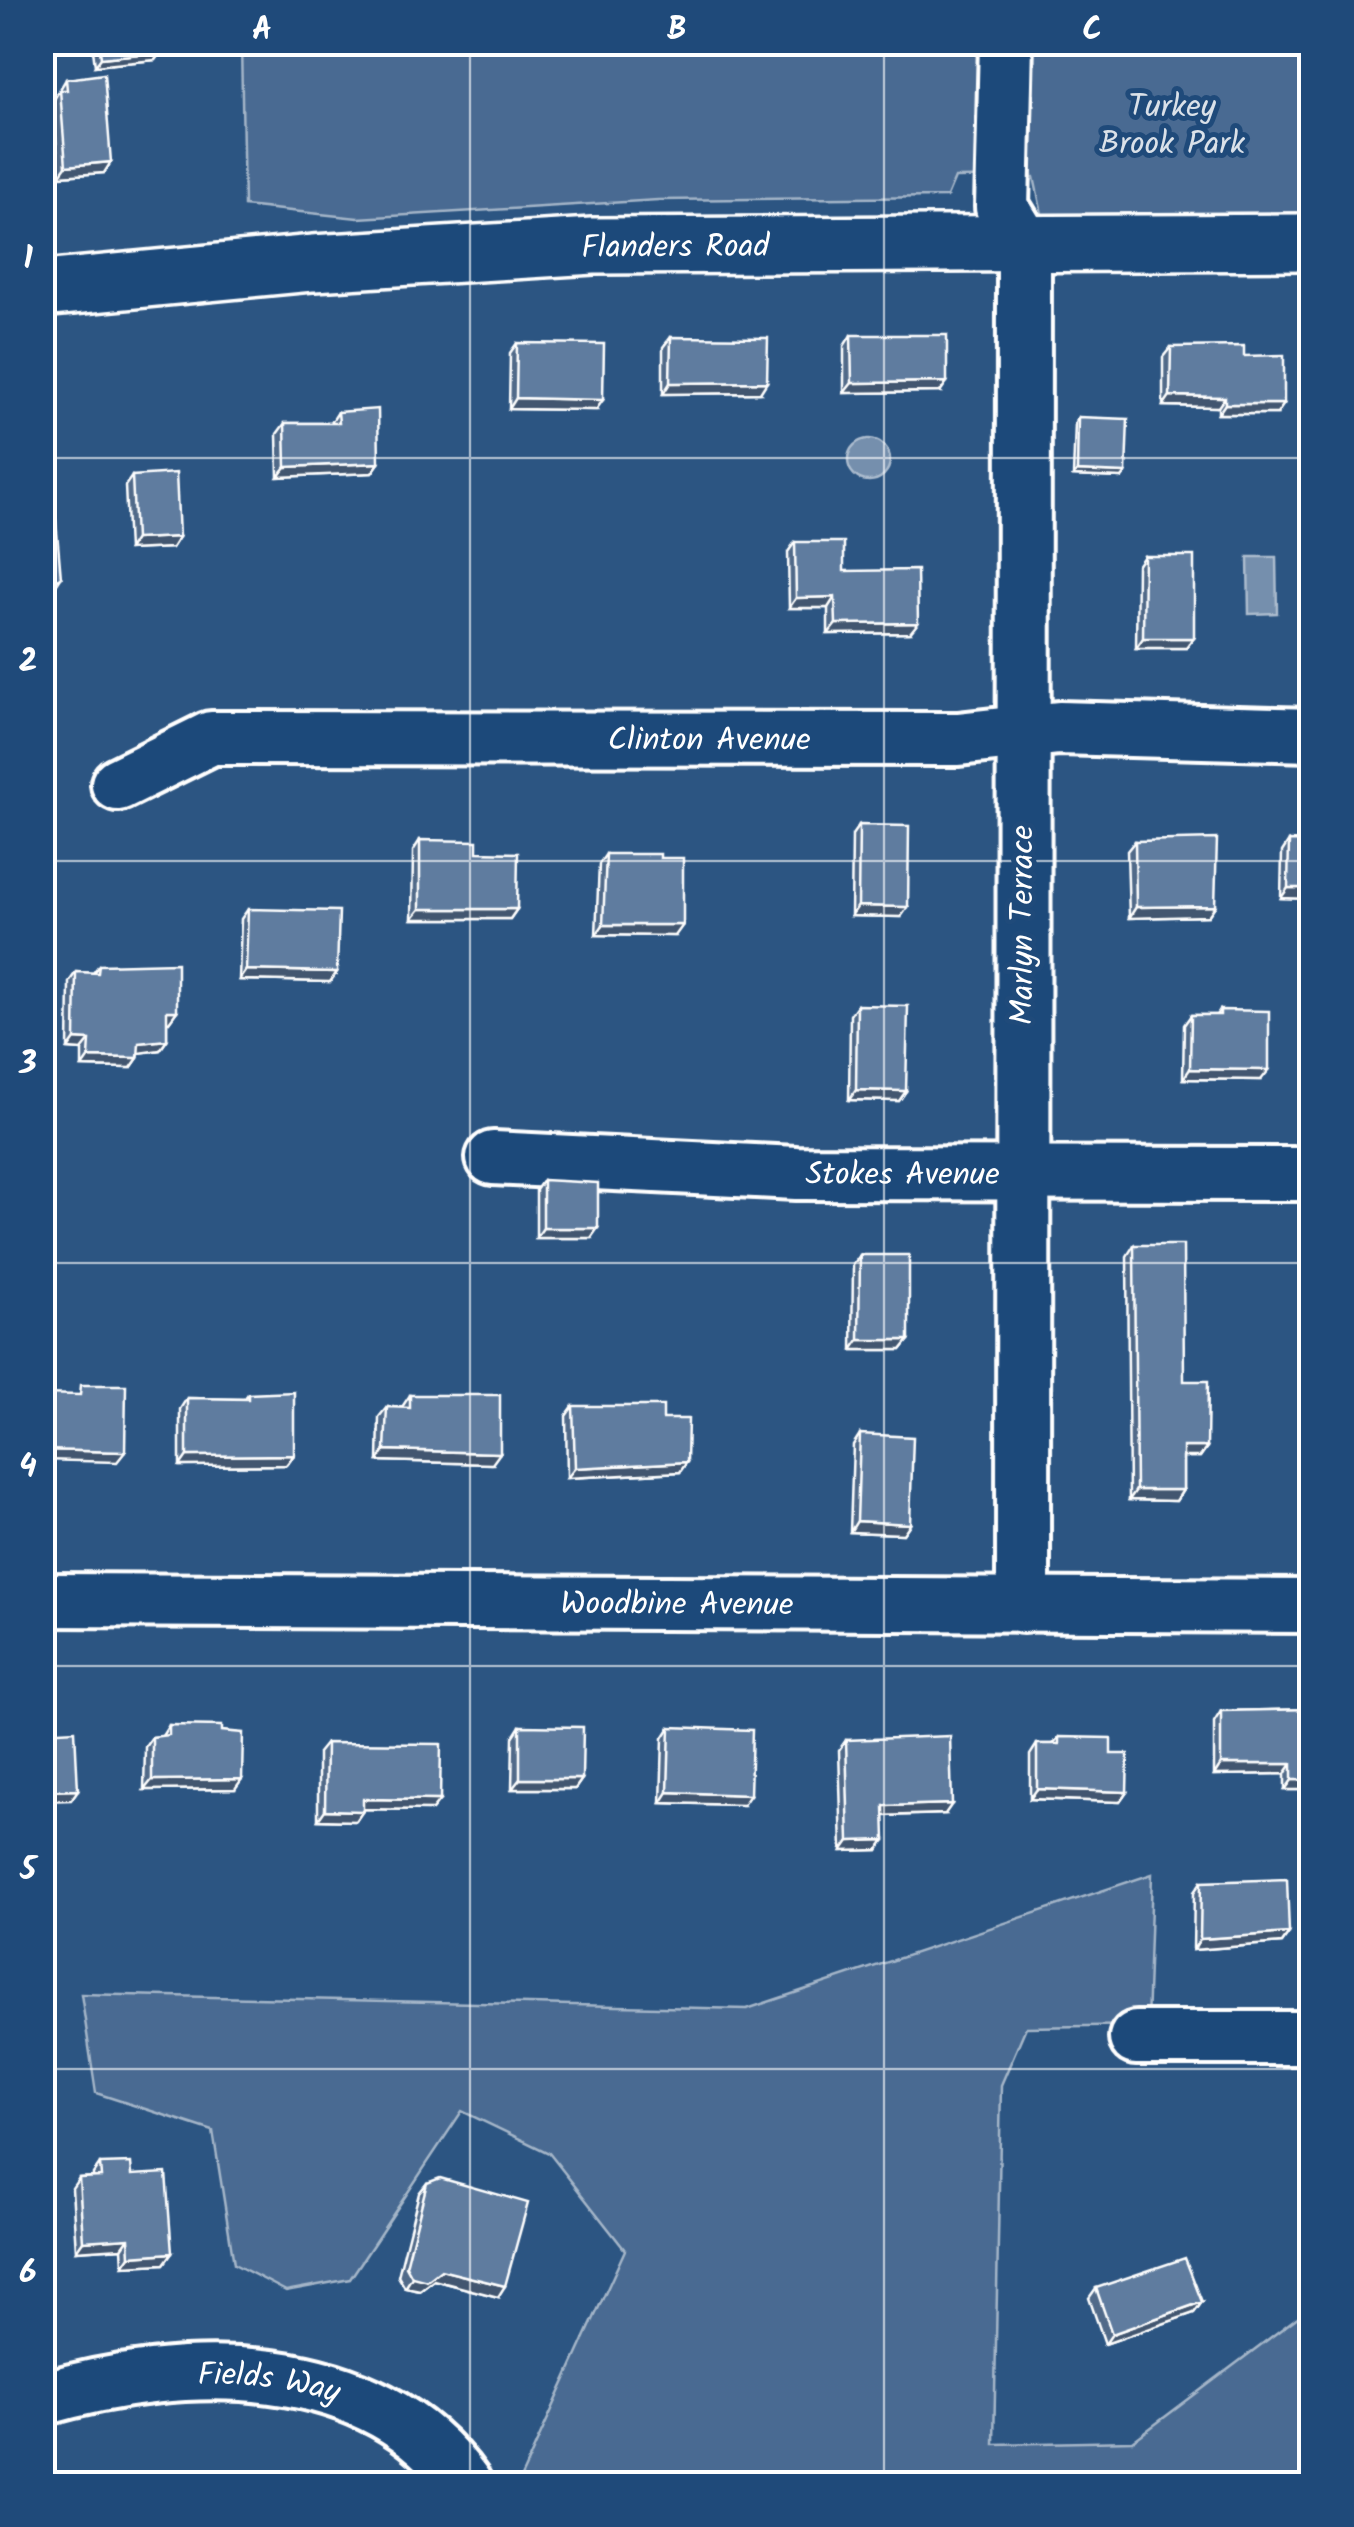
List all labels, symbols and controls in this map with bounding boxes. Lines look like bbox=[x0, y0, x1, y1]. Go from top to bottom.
text: A bbox=[252, 5, 272, 56]
text: B bbox=[667, 5, 687, 56]
text: C bbox=[1082, 5, 1102, 56]
park label: Turkey Brook Park bbox=[1099, 82, 1246, 170]
street label: Flanders Road bbox=[580, 222, 771, 275]
text: 1 bbox=[23, 234, 33, 285]
text: 2 bbox=[19, 637, 37, 688]
street label: Clinton Avenue bbox=[608, 716, 811, 767]
street label: Marlyn Terrace bbox=[998, 825, 1049, 1025]
text: 3 bbox=[18, 1039, 37, 1090]
street label: Stokes Avenue bbox=[806, 1150, 1000, 1201]
text: 4 bbox=[19, 1442, 37, 1493]
street label: Woodbine Avenue bbox=[560, 1579, 794, 1632]
text: 5 bbox=[19, 1845, 39, 1896]
text: 6 bbox=[19, 2248, 37, 2299]
street label: Fields Way bbox=[197, 2350, 348, 2420]

